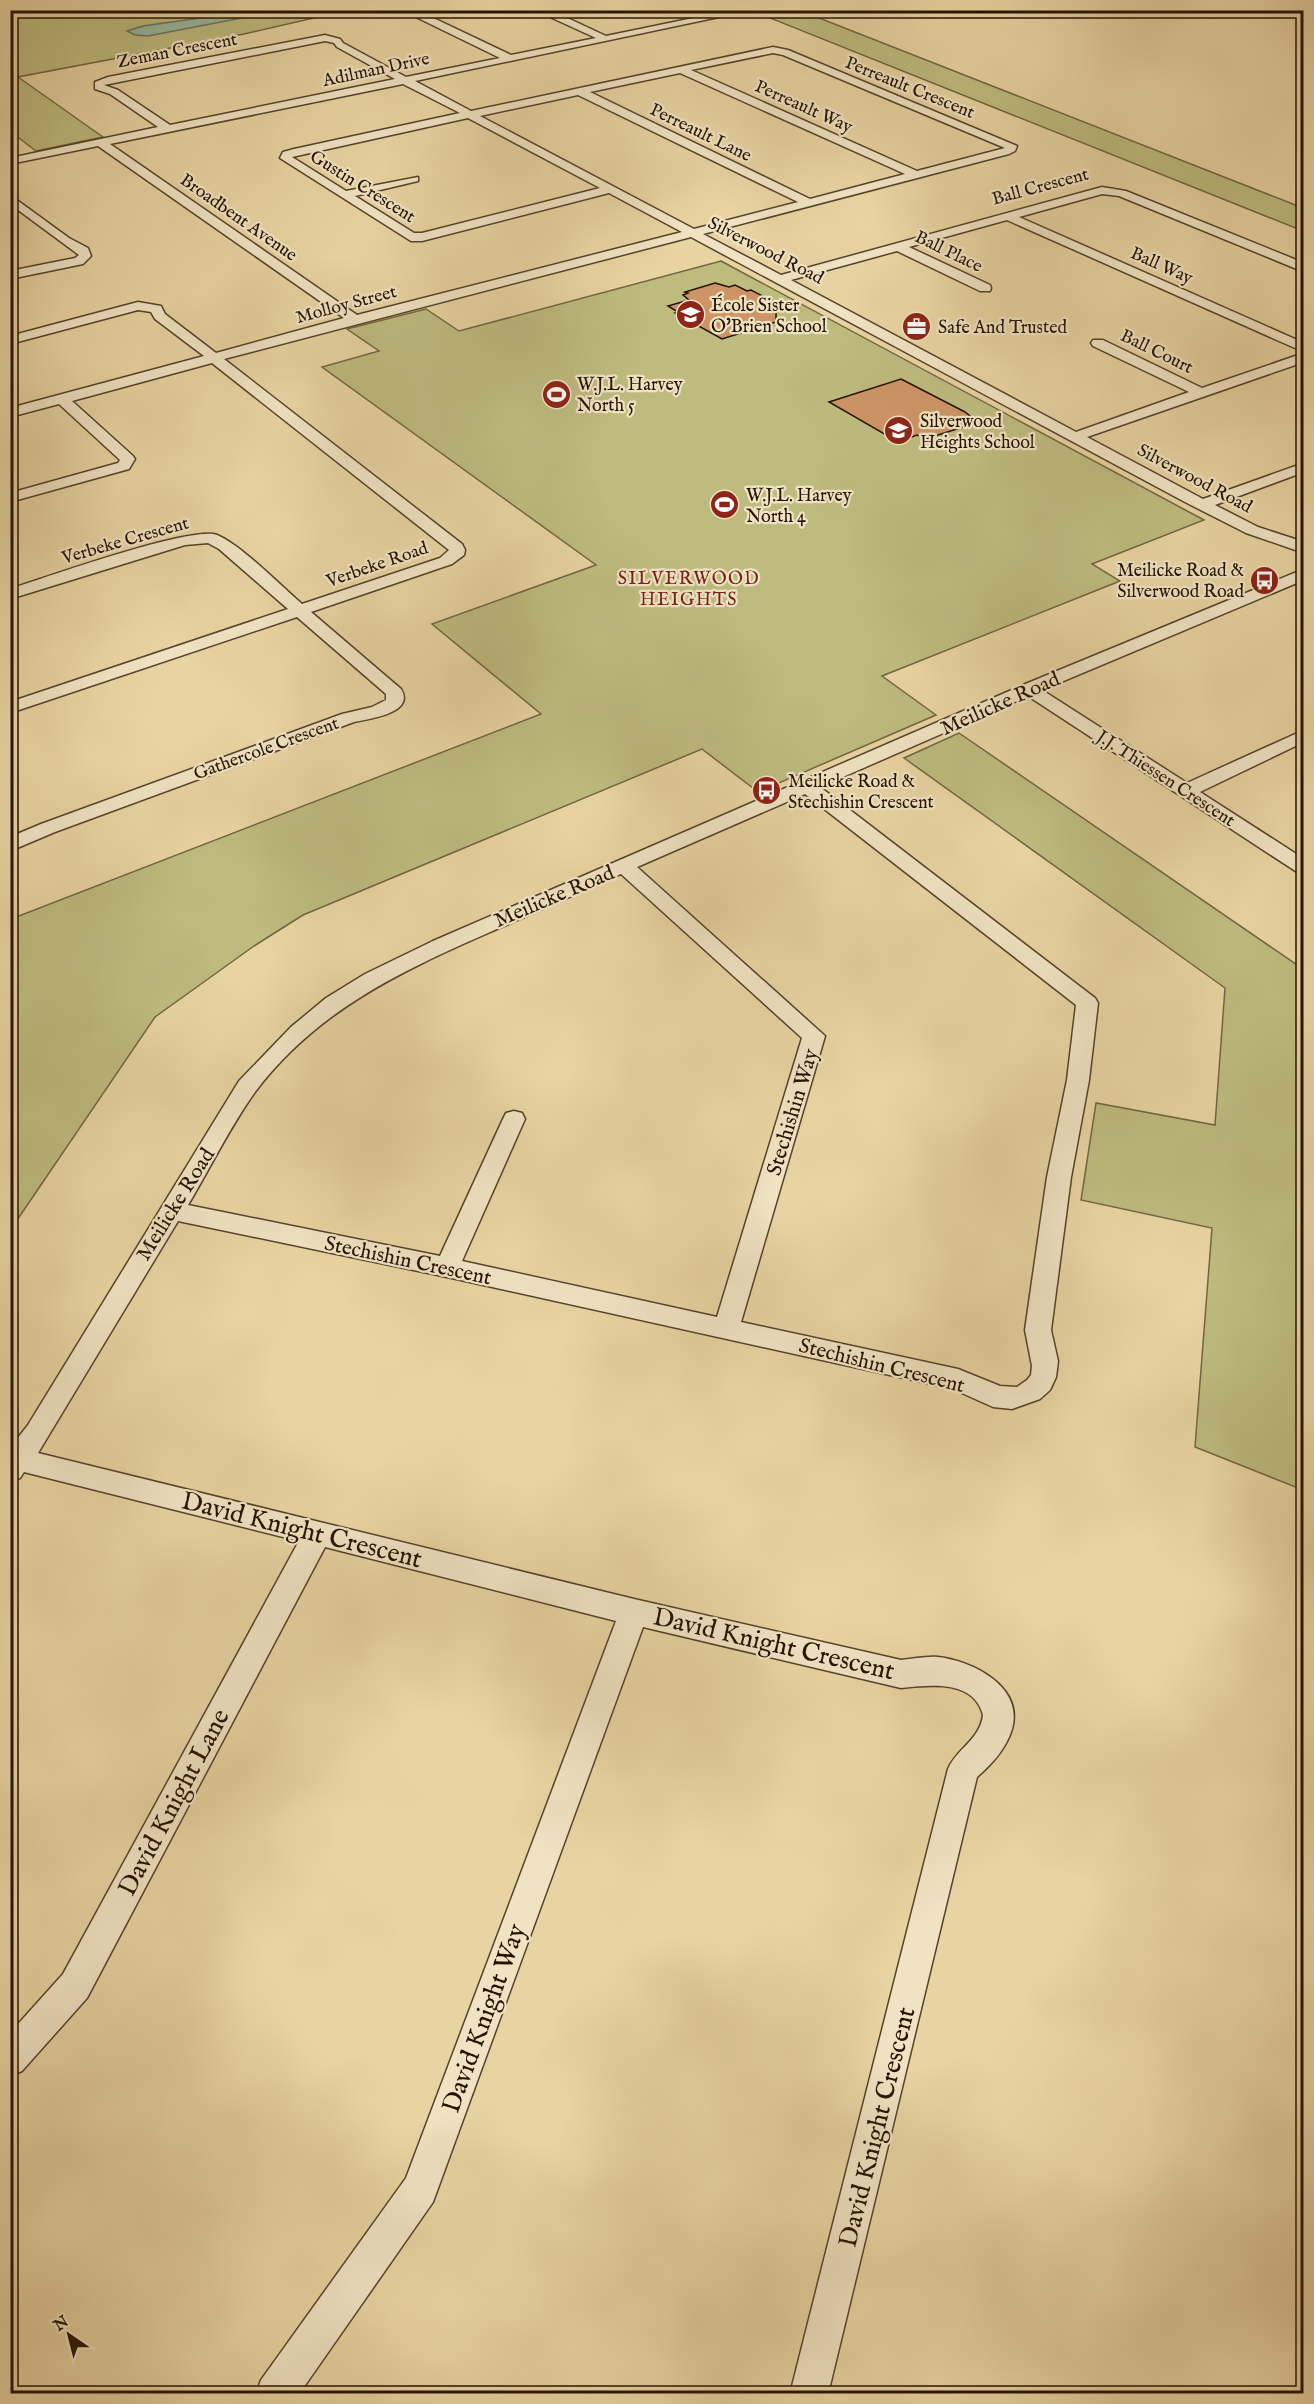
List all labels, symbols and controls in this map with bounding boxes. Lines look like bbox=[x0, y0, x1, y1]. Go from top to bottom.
street label: Zeman Crescent bbox=[115, 29, 239, 74]
street label: Adilman Drive bbox=[320, 48, 432, 93]
street label: Perreault Crescent bbox=[841, 52, 978, 125]
street label: Perreault Way bbox=[751, 76, 856, 139]
street label: Perreault Lane bbox=[646, 99, 755, 168]
street label: Gustin Crescent bbox=[305, 146, 419, 229]
street label: Ball Crescent bbox=[990, 164, 1091, 211]
street label: Broadbent Avenue bbox=[175, 169, 301, 267]
street label: Silverwood Road bbox=[704, 212, 827, 291]
street label: Ball Place bbox=[911, 226, 986, 279]
street label: Ball Way bbox=[1127, 242, 1196, 290]
street label: Molloy Street bbox=[294, 281, 399, 330]
place label: École Sister O'Brien School bbox=[711, 293, 827, 339]
school or university icon: École Sister O'Brien School bbox=[674, 299, 706, 331]
office icon: Safe And Trusted bbox=[901, 311, 933, 343]
place label: Safe And Trusted bbox=[938, 317, 1067, 340]
street label: Ball Court bbox=[1116, 325, 1196, 380]
place label: W.J.L. Harvey North 5 bbox=[577, 374, 683, 418]
sports icon: W.J.L. Harvey North 5 bbox=[540, 378, 572, 410]
place label: Silverwood Heights School bbox=[920, 411, 1035, 455]
school or university icon: Silverwood Heights School bbox=[883, 415, 915, 447]
street label: Silverwood Road bbox=[1133, 439, 1256, 519]
place label: W.J.L. Harvey North 4 bbox=[746, 485, 852, 529]
sports icon: W.J.L. Harvey North 4 bbox=[709, 489, 741, 521]
street label: Verbeke Crescent bbox=[58, 512, 192, 571]
street label: Verbeke Road bbox=[323, 537, 432, 594]
place label: Meilicke Road & Silverwood Road bbox=[1117, 560, 1244, 604]
bus stop icon: Meilicke Road & Silverwood Road bbox=[1249, 564, 1281, 596]
district label: SILVERWOOD HEIGHTS bbox=[618, 568, 760, 612]
street label: Meilicke Road bbox=[937, 666, 1065, 743]
street label: Gathercole Crescent bbox=[191, 712, 342, 786]
street label: J.J. Thiessen Crescent bbox=[1090, 725, 1239, 833]
place label: Meilicke Road & Stechishin Crescent bbox=[788, 771, 934, 815]
bus stop icon: Meilicke Road & Stechishin Crescent bbox=[751, 775, 783, 807]
street label: Meilicke Road bbox=[490, 860, 619, 935]
street label: Stechishin Way bbox=[761, 1045, 826, 1179]
street label: Meilicke Road bbox=[131, 1143, 222, 1266]
street label: Stechishin Crescent bbox=[322, 1231, 494, 1292]
street label: Stechishin Crescent bbox=[796, 1333, 967, 1400]
street label: David Knight Crescent bbox=[178, 1485, 425, 1576]
street label: David Knight Crescent bbox=[650, 1601, 898, 1688]
street label: David Knight Lane bbox=[111, 1703, 238, 1902]
street label: David Knight Way bbox=[435, 1919, 534, 2118]
street label: David Knight Crescent bbox=[832, 2004, 923, 2251]
north arrow bbox=[39, 2305, 99, 2365]
text: N bbox=[49, 2312, 73, 2337]

